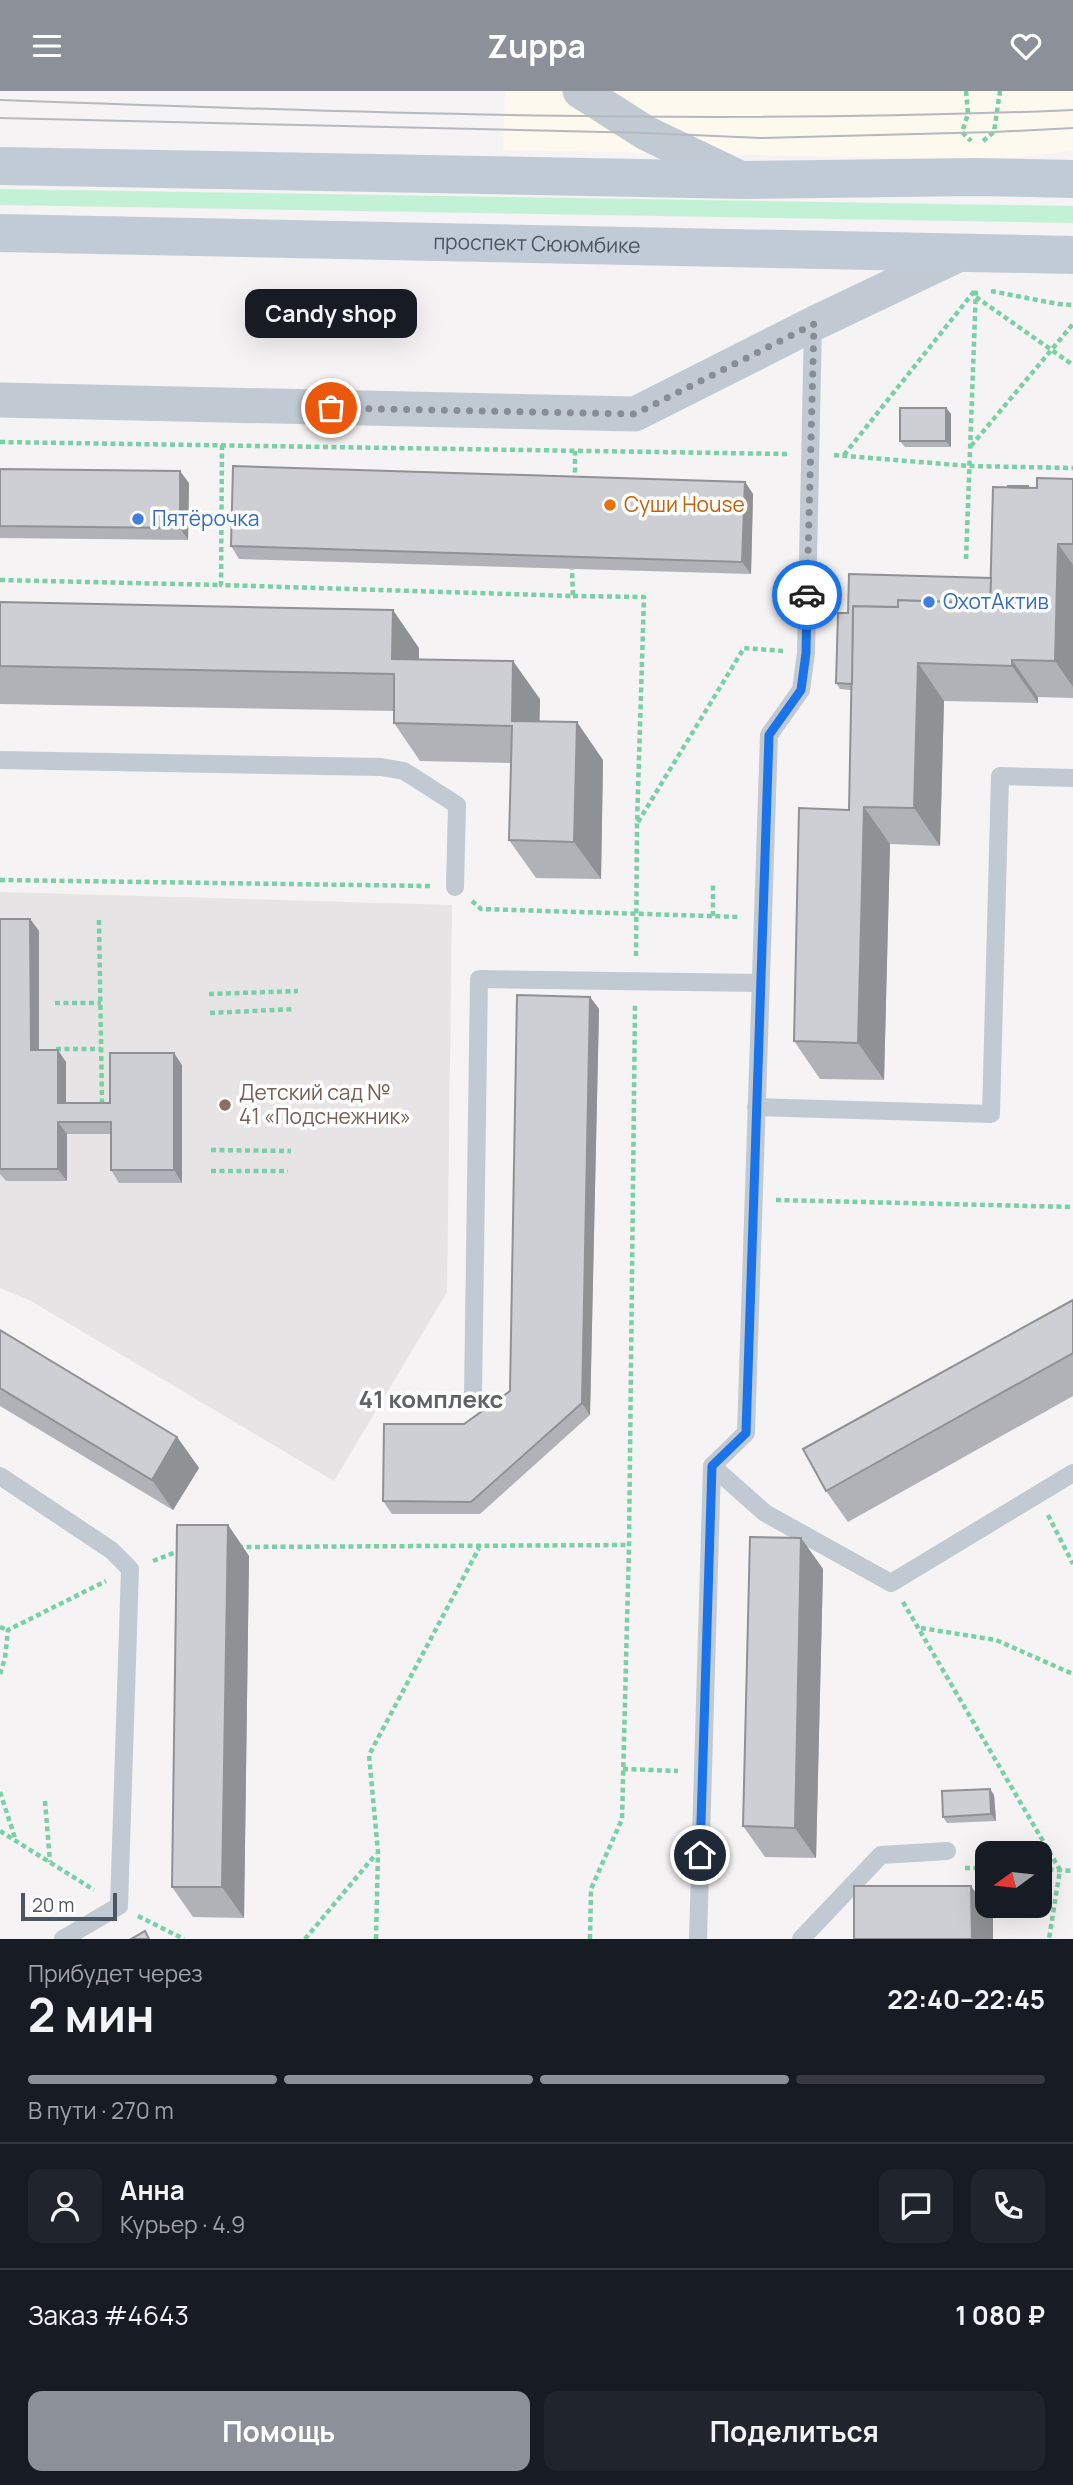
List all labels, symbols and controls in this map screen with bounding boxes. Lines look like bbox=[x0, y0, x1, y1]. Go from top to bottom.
text: Zuppa bbox=[487, 24, 586, 68]
icon: menu bbox=[28, 27, 66, 65]
icon: heart bbox=[1007, 27, 1045, 65]
street label: проспект Сююмбике bbox=[433, 227, 641, 259]
callout: Candy shop bbox=[245, 289, 417, 338]
text: Candy shop bbox=[265, 297, 397, 329]
pin bbox=[301, 378, 361, 438]
icon: bag bbox=[312, 389, 350, 427]
place label: Суши House bbox=[624, 490, 745, 518]
marker: Суши House bbox=[602, 497, 618, 513]
place label: Пятёрочка bbox=[152, 504, 259, 532]
marker: Пятёрочка bbox=[130, 511, 146, 527]
courier bbox=[772, 560, 842, 630]
icon: car bbox=[788, 576, 826, 614]
place label: ОхотАктив bbox=[943, 587, 1049, 615]
marker: ОхотАктив bbox=[921, 594, 937, 610]
place label: Детский сад № 41 «Подснежник» bbox=[239, 1078, 411, 1130]
marker: Детский сад № 41 «Подснежник» bbox=[217, 1097, 233, 1113]
district label: 41 комплекс bbox=[359, 1382, 504, 1415]
pin bbox=[670, 1825, 730, 1885]
icon: home bbox=[681, 1836, 719, 1874]
north arrow bbox=[975, 1841, 1052, 1918]
map controls bbox=[975, 1841, 1052, 1918]
scale bar bbox=[21, 1890, 117, 1922]
text: 20 m bbox=[32, 1892, 74, 1918]
text: Прибудет через bbox=[28, 1957, 203, 1989]
text: 22:40–22:45 bbox=[887, 1981, 1045, 2017]
text: 2 мин bbox=[28, 1983, 155, 2046]
text: В пути · 270 m bbox=[28, 2094, 174, 2126]
button: person bbox=[28, 2169, 102, 2243]
button: chat bbox=[879, 2169, 953, 2243]
button: phone bbox=[971, 2169, 1045, 2243]
text: Анна bbox=[120, 2172, 185, 2208]
text: Курьер · 4.9 bbox=[120, 2208, 245, 2240]
text: Заказ #4643 bbox=[28, 2297, 189, 2333]
text: 1 080 ₽ bbox=[955, 2297, 1045, 2333]
button: Помощь bbox=[28, 2391, 530, 2471]
button: Поделиться bbox=[544, 2391, 1045, 2471]

